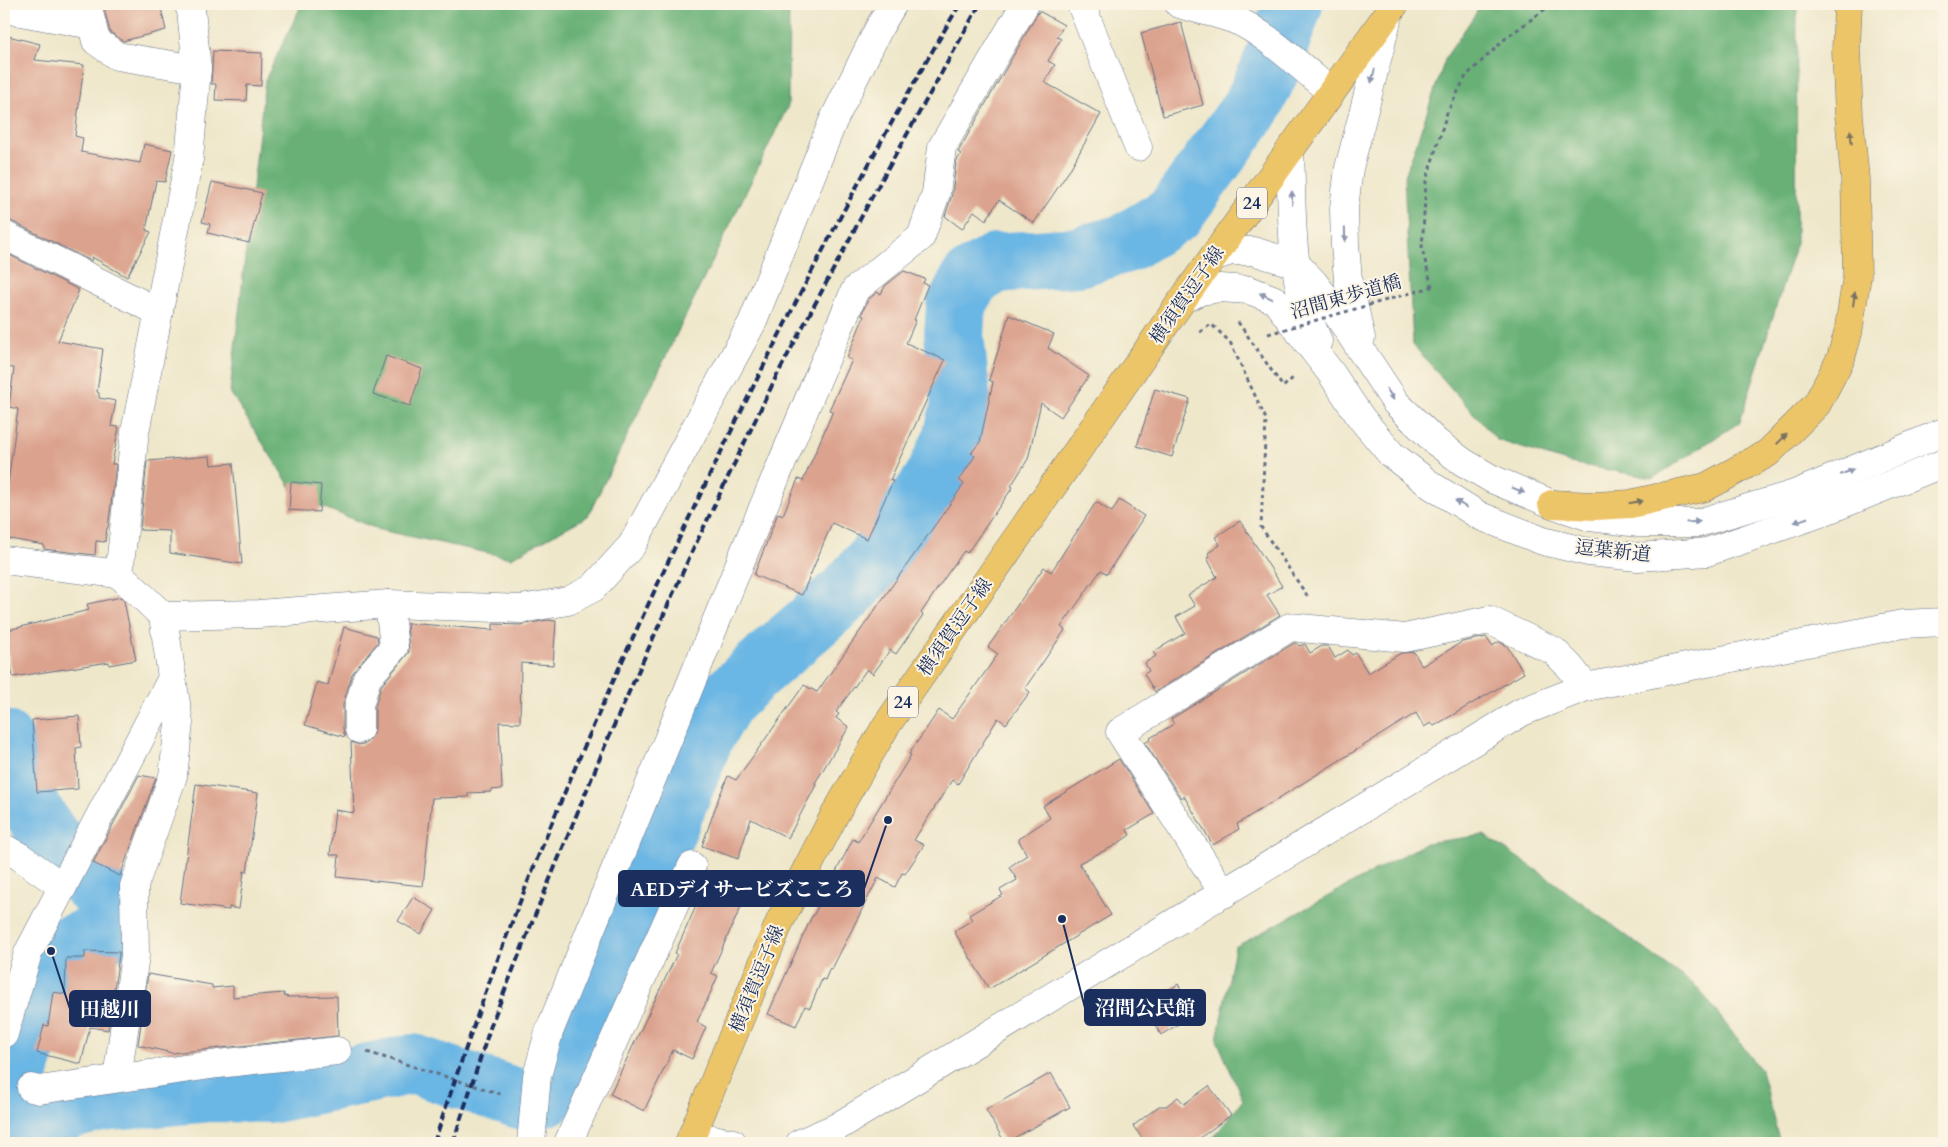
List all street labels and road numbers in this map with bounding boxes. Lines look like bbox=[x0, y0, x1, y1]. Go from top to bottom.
road number: 24 bbox=[1237, 188, 1267, 218]
street label: 横須賀逗子線 bbox=[1144, 241, 1230, 349]
street label: 沼間東歩道橋 bbox=[1288, 269, 1404, 325]
street label: 逗葉新道 bbox=[1574, 534, 1652, 568]
street label: 横須賀逗子線 bbox=[912, 573, 998, 681]
road number: 24 bbox=[888, 686, 918, 718]
street label: 横須賀逗子線 bbox=[724, 921, 790, 1037]

